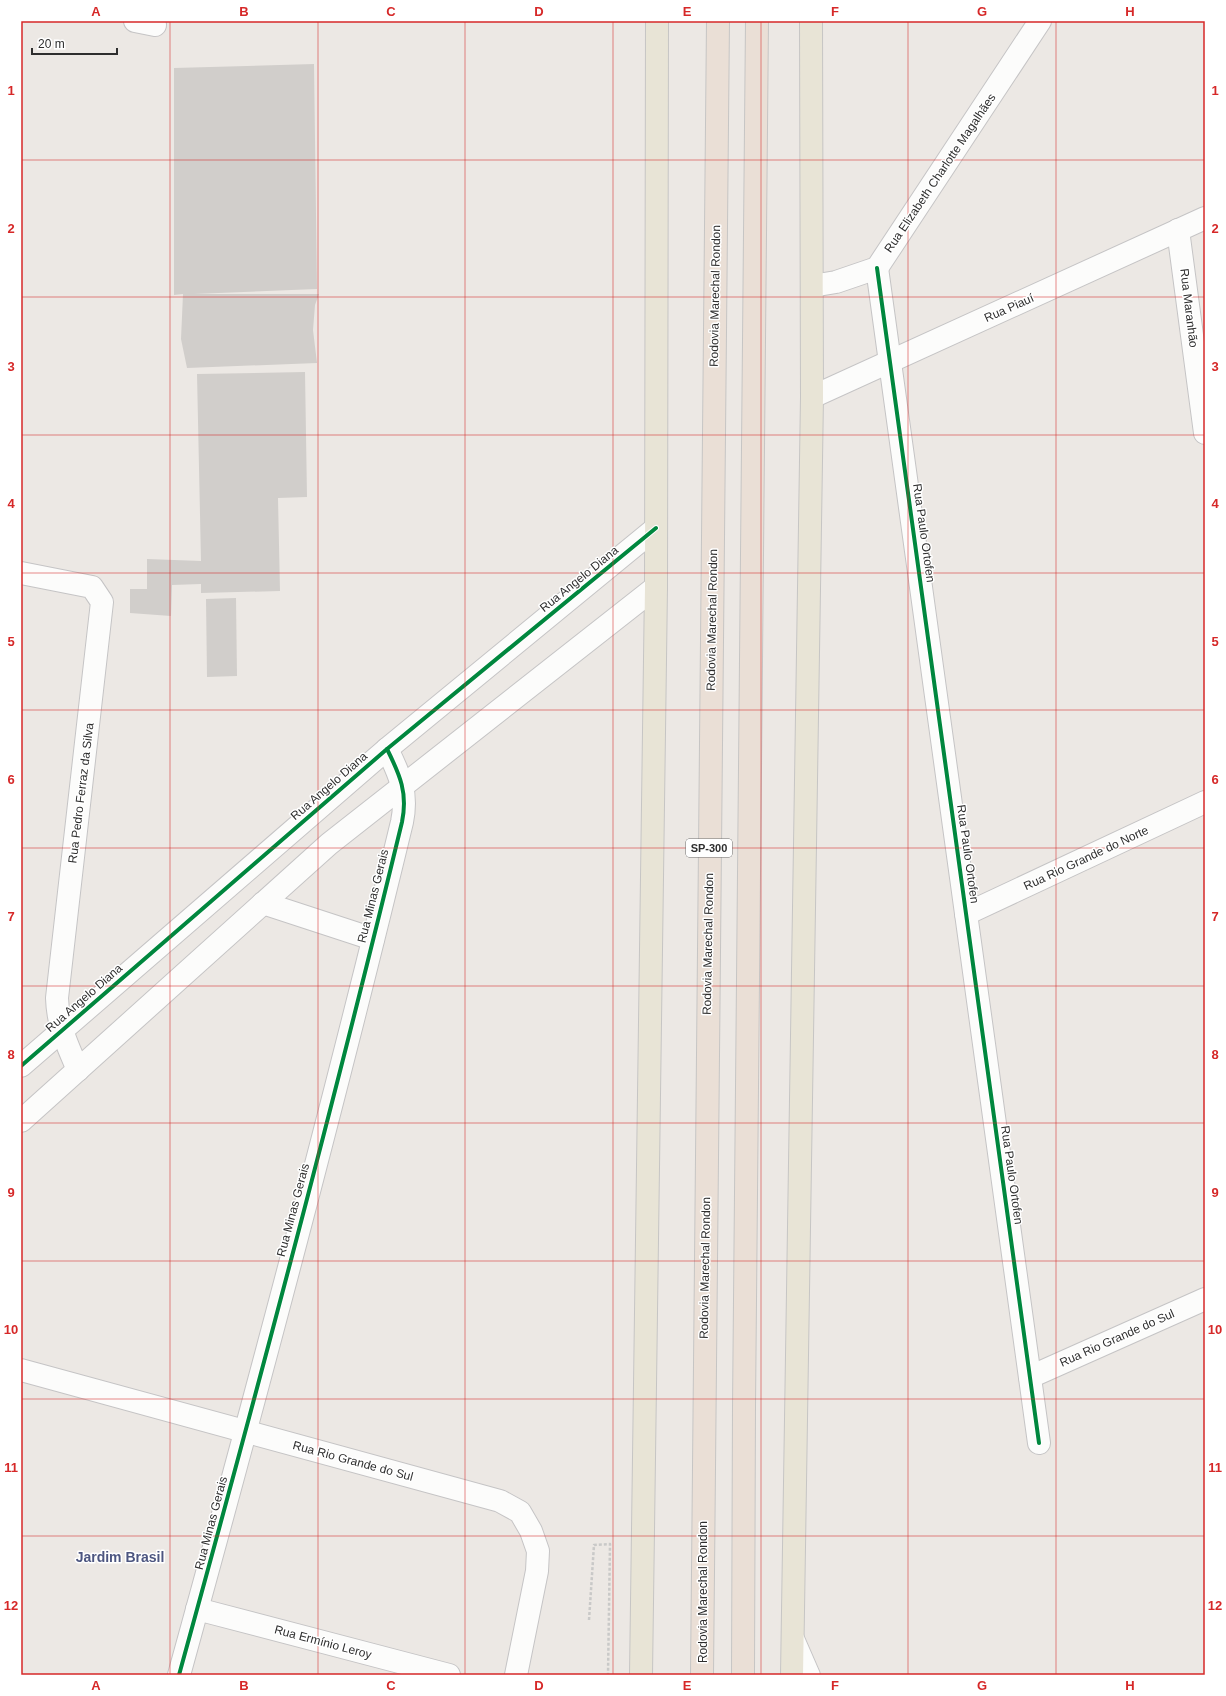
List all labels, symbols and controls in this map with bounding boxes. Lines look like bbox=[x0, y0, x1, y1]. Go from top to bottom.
text: A bbox=[91, 4, 101, 19]
text: B bbox=[239, 4, 249, 19]
text: C bbox=[386, 4, 396, 19]
text: D bbox=[534, 4, 544, 19]
text: E bbox=[683, 4, 692, 19]
text: F bbox=[831, 4, 839, 19]
text: G bbox=[977, 4, 987, 19]
text: H bbox=[1125, 4, 1135, 19]
scale bar bbox=[32, 30, 117, 56]
text: 20 m bbox=[38, 37, 65, 51]
text: 1 bbox=[7, 83, 15, 98]
text: 1 bbox=[1211, 83, 1219, 98]
street label: Rua Elizabeth Charlotte Magalhães bbox=[881, 91, 999, 255]
text: 2 bbox=[7, 221, 15, 236]
text: 2 bbox=[1211, 221, 1219, 236]
street label: Rodovia Marechal Rondon bbox=[707, 225, 723, 367]
street label: Rua Maranhão bbox=[1177, 268, 1201, 349]
street label: Rua Piauí bbox=[982, 291, 1037, 325]
text: 3 bbox=[7, 359, 15, 374]
text: 3 bbox=[1211, 359, 1219, 374]
street label: Rua Paulo Ortofen bbox=[910, 483, 938, 583]
text: 4 bbox=[7, 496, 15, 511]
text: 4 bbox=[1211, 496, 1219, 511]
street label: Rua Angelo Diana bbox=[537, 543, 621, 615]
street label: Rodovia Marechal Rondon bbox=[704, 549, 720, 691]
text: 5 bbox=[7, 634, 15, 649]
text: 5 bbox=[1211, 634, 1219, 649]
street label: Rua Pedro Ferraz da Silva bbox=[65, 722, 97, 864]
street label: Rua Angelo Diana bbox=[288, 749, 370, 823]
text: 6 bbox=[7, 772, 15, 787]
text: 6 bbox=[1211, 772, 1219, 787]
street label: Rua Paulo Ortofen bbox=[954, 804, 982, 904]
street label: Rua Rio Grande do Norte bbox=[1021, 823, 1151, 893]
road number: SP-300 bbox=[686, 839, 732, 857]
street label: Rua Minas Gerais bbox=[355, 848, 391, 944]
street label: Rodovia Marechal Rondon bbox=[700, 873, 716, 1015]
text: 7 bbox=[7, 909, 15, 924]
text: 7 bbox=[1211, 909, 1219, 924]
street label: Rua Angelo Diana bbox=[43, 961, 125, 1035]
text: 8 bbox=[7, 1047, 15, 1062]
text: 8 bbox=[1211, 1047, 1219, 1062]
street label: Rua Paulo Ortofen bbox=[998, 1125, 1026, 1225]
street label: Rua Minas Gerais bbox=[274, 1162, 312, 1258]
text: 9 bbox=[7, 1185, 15, 1200]
text: 9 bbox=[1211, 1185, 1219, 1200]
street label: Rodovia Marechal Rondon bbox=[697, 1197, 713, 1339]
street label: Rua Rio Grande do Sul bbox=[1057, 1306, 1177, 1370]
text: 10 bbox=[4, 1322, 18, 1337]
text: 10 bbox=[1208, 1322, 1222, 1337]
street label: Rua Rio Grande do Sul bbox=[291, 1438, 415, 1484]
text: 11 bbox=[4, 1460, 18, 1475]
text: 11 bbox=[1208, 1460, 1222, 1475]
street label: Rua Minas Gerais bbox=[192, 1475, 230, 1571]
street label: Rodovia Marechal Rondon bbox=[696, 1521, 710, 1663]
district label: Jardim Brasil bbox=[76, 1549, 164, 1565]
text: 12 bbox=[4, 1598, 18, 1613]
text: 12 bbox=[1208, 1598, 1222, 1613]
street label: Rua Ermínio Leroy bbox=[273, 1622, 373, 1662]
text: A bbox=[91, 1678, 101, 1693]
text: B bbox=[239, 1678, 249, 1693]
text: C bbox=[386, 1678, 396, 1693]
text: D bbox=[534, 1678, 544, 1693]
text: E bbox=[683, 1678, 692, 1693]
text: F bbox=[831, 1678, 839, 1693]
text: G bbox=[977, 1678, 987, 1693]
text: H bbox=[1125, 1678, 1135, 1693]

